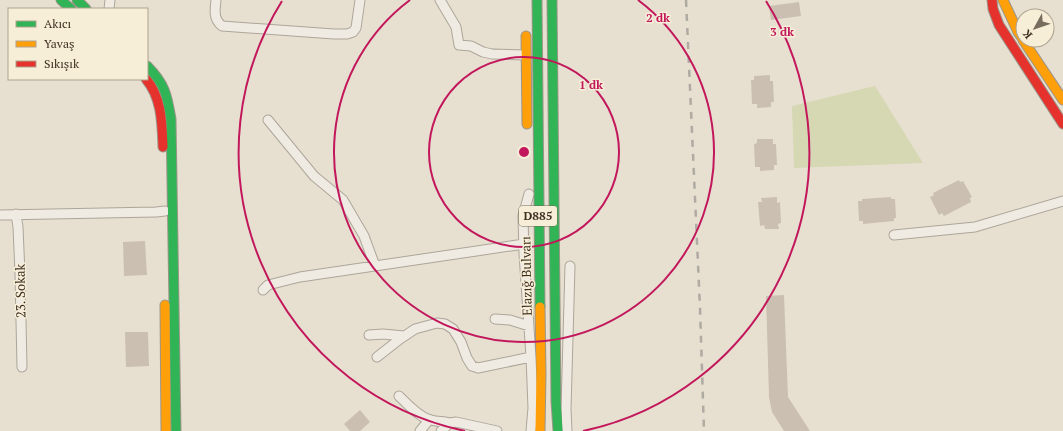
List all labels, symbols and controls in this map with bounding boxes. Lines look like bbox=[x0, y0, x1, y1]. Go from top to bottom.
legend bbox=[8, 8, 148, 80]
north arrow bbox=[1015, 8, 1055, 48]
text: 2 dk bbox=[646, 10, 670, 25]
text: Akıcı bbox=[44, 16, 72, 31]
text: 3 dk bbox=[770, 24, 794, 39]
text: K bbox=[1019, 27, 1035, 42]
text: Yavaş bbox=[44, 36, 74, 51]
text: Sıkışık bbox=[44, 56, 80, 71]
text: 1 dk bbox=[579, 77, 603, 92]
centre of rings bbox=[517, 145, 531, 159]
road number: D885 bbox=[519, 206, 557, 226]
street label: Elazığ Bulvarı bbox=[516, 236, 536, 316]
street label: 23. Sokak bbox=[11, 263, 29, 318]

